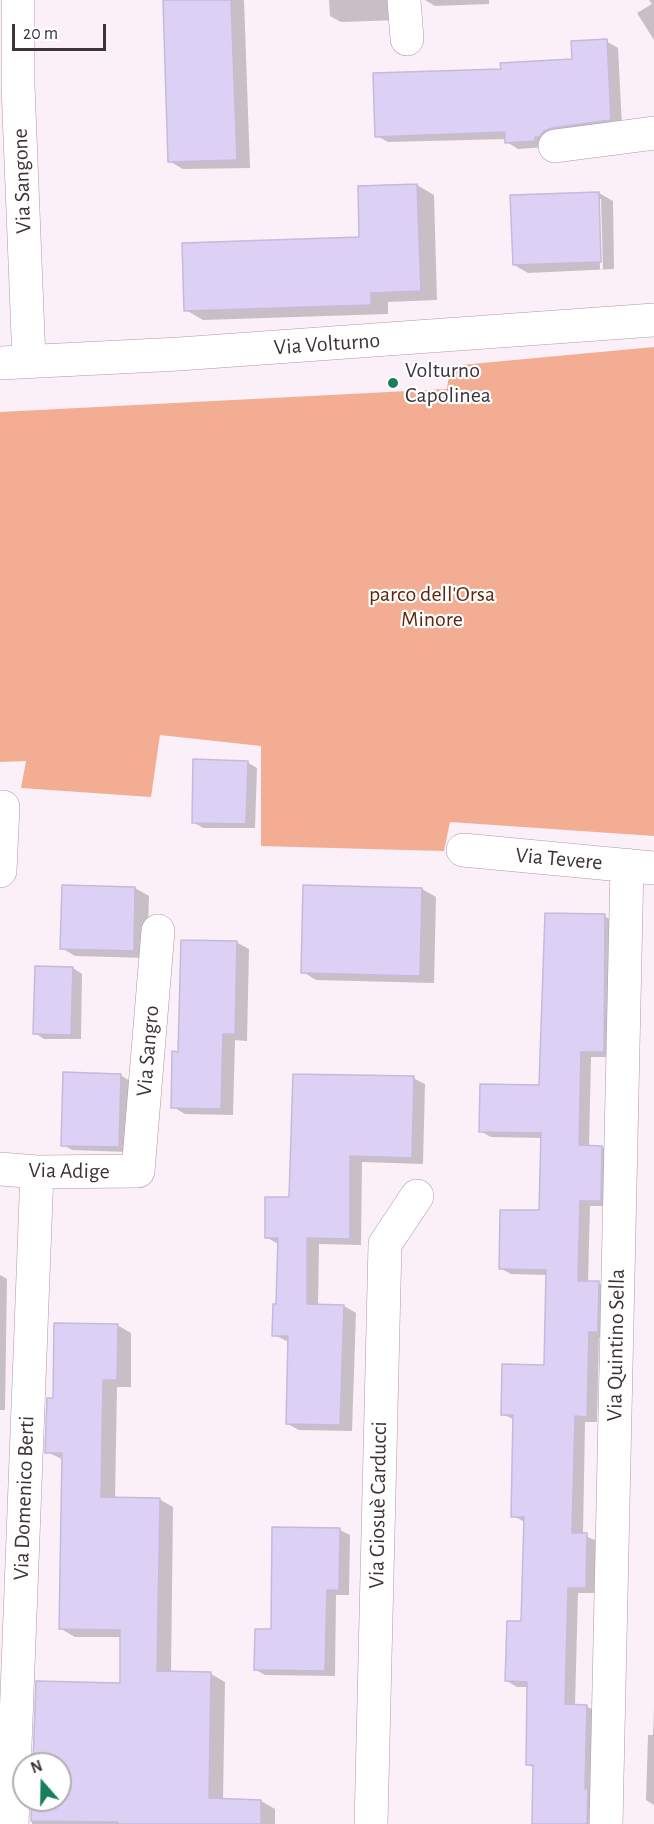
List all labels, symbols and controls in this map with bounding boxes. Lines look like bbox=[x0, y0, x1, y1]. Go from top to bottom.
scale bar bbox=[15, 12, 110, 50]
text: 20 m bbox=[23, 25, 58, 43]
street label: Via Sangone bbox=[7, 128, 37, 234]
street label: Via Volturno bbox=[273, 327, 381, 361]
place label: Volturno Capolinea bbox=[405, 357, 491, 408]
marker: Volturno Capolinea bbox=[386, 376, 400, 390]
park label: parco dell'Orsa Minore bbox=[369, 581, 495, 632]
street label: Via Tevere bbox=[514, 842, 604, 876]
street label: Via Sangro bbox=[131, 1004, 165, 1098]
street label: Via Adige bbox=[28, 1157, 110, 1185]
street label: Via Quintino Sella bbox=[601, 1268, 631, 1422]
street label: Via Domenico Berti bbox=[8, 1415, 40, 1581]
street label: Via Giosuè Carducci bbox=[363, 1421, 393, 1589]
north arrow bbox=[12, 1752, 72, 1812]
text: N bbox=[29, 1758, 44, 1776]

